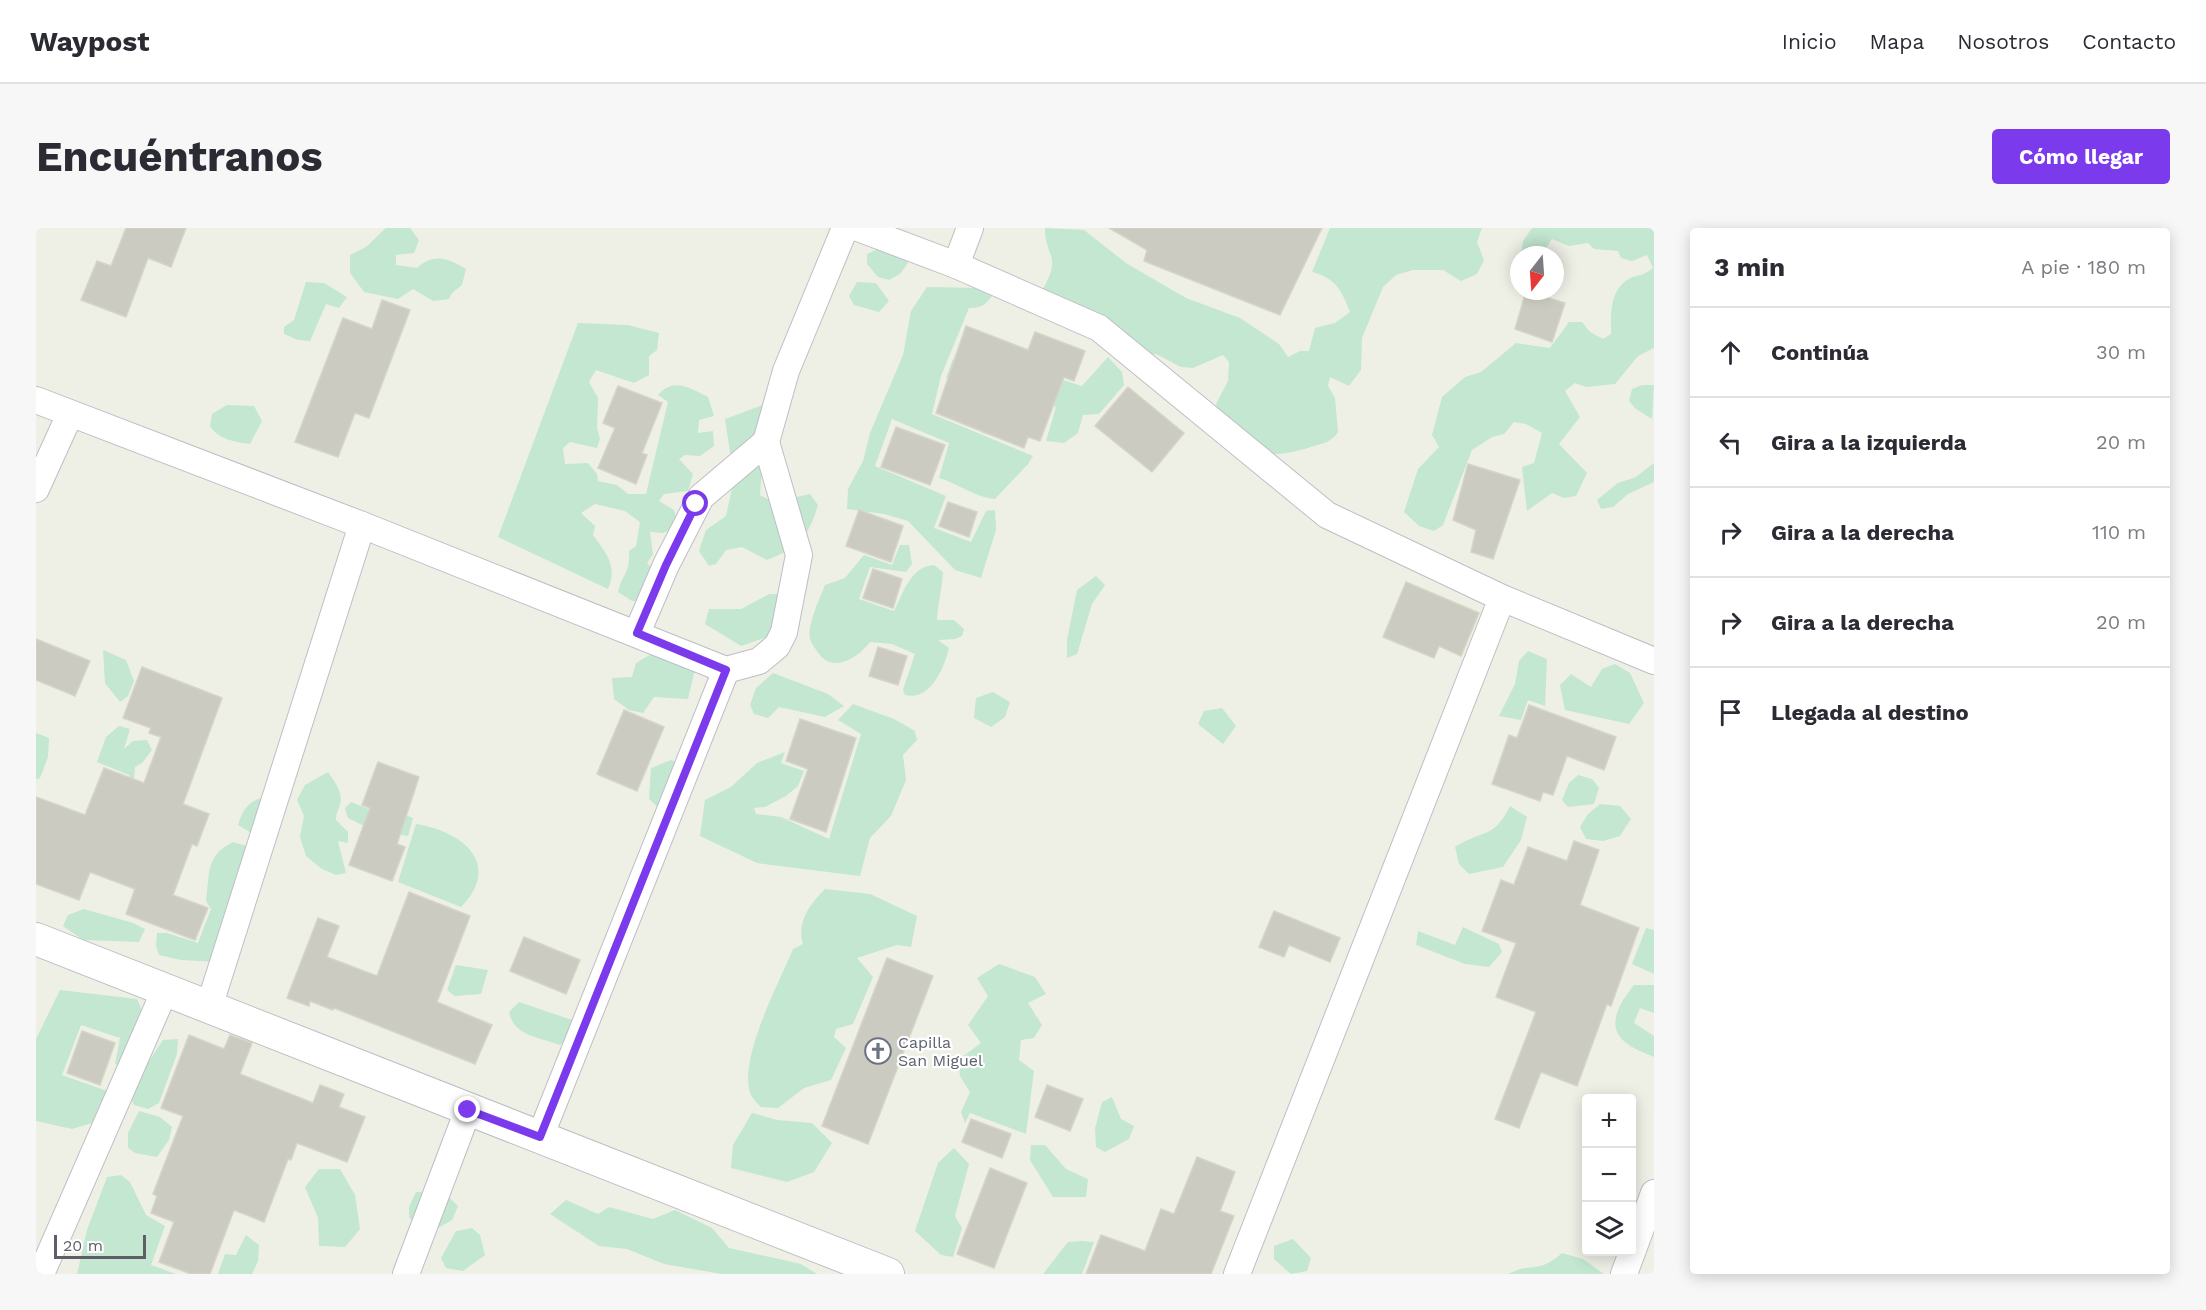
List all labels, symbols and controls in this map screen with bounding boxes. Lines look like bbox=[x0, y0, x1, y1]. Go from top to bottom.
text: Waypost bbox=[30, 25, 149, 58]
text: Inicio bbox=[1782, 29, 1837, 54]
text: Mapa bbox=[1870, 29, 1924, 54]
text: Nosotros bbox=[1957, 29, 2049, 54]
text: Contacto bbox=[2082, 29, 2176, 54]
button: Cómo llegar bbox=[1992, 129, 2170, 184]
text: Encuéntranos bbox=[36, 132, 323, 181]
north arrow bbox=[1510, 246, 1564, 300]
text: 3 min bbox=[1714, 252, 1785, 282]
text: A pie · 180 m bbox=[2021, 255, 2146, 279]
icon: ahead bbox=[1714, 336, 1747, 369]
text: Continúa bbox=[1771, 340, 1869, 365]
text: 30 m bbox=[2096, 340, 2146, 364]
icon: left bbox=[1714, 426, 1747, 459]
text: Gira a la izquierda bbox=[1771, 430, 1967, 455]
text: 20 m bbox=[2096, 430, 2146, 454]
route start bbox=[682, 490, 708, 516]
icon: right bbox=[1714, 516, 1747, 549]
text: Gira a la derecha bbox=[1771, 520, 1954, 545]
text: 110 m bbox=[2092, 520, 2146, 544]
icon: right bbox=[1714, 606, 1747, 639]
text: Gira a la derecha bbox=[1771, 610, 1954, 635]
text: 20 m bbox=[2096, 610, 2146, 634]
icon: arrive bbox=[1714, 696, 1747, 729]
text: Llegada al destino bbox=[1771, 700, 1969, 725]
place label: Capilla San Miguel bbox=[898, 1033, 983, 1070]
church icon: Capilla San Miguel bbox=[863, 1036, 893, 1066]
map controls bbox=[1582, 1094, 1636, 1256]
button: + bbox=[1582, 1094, 1636, 1148]
route end bbox=[454, 1096, 480, 1122]
button: − bbox=[1582, 1148, 1636, 1202]
button: layers bbox=[1582, 1202, 1636, 1256]
scale bar bbox=[54, 1232, 146, 1260]
text: 20 m bbox=[63, 1236, 103, 1255]

